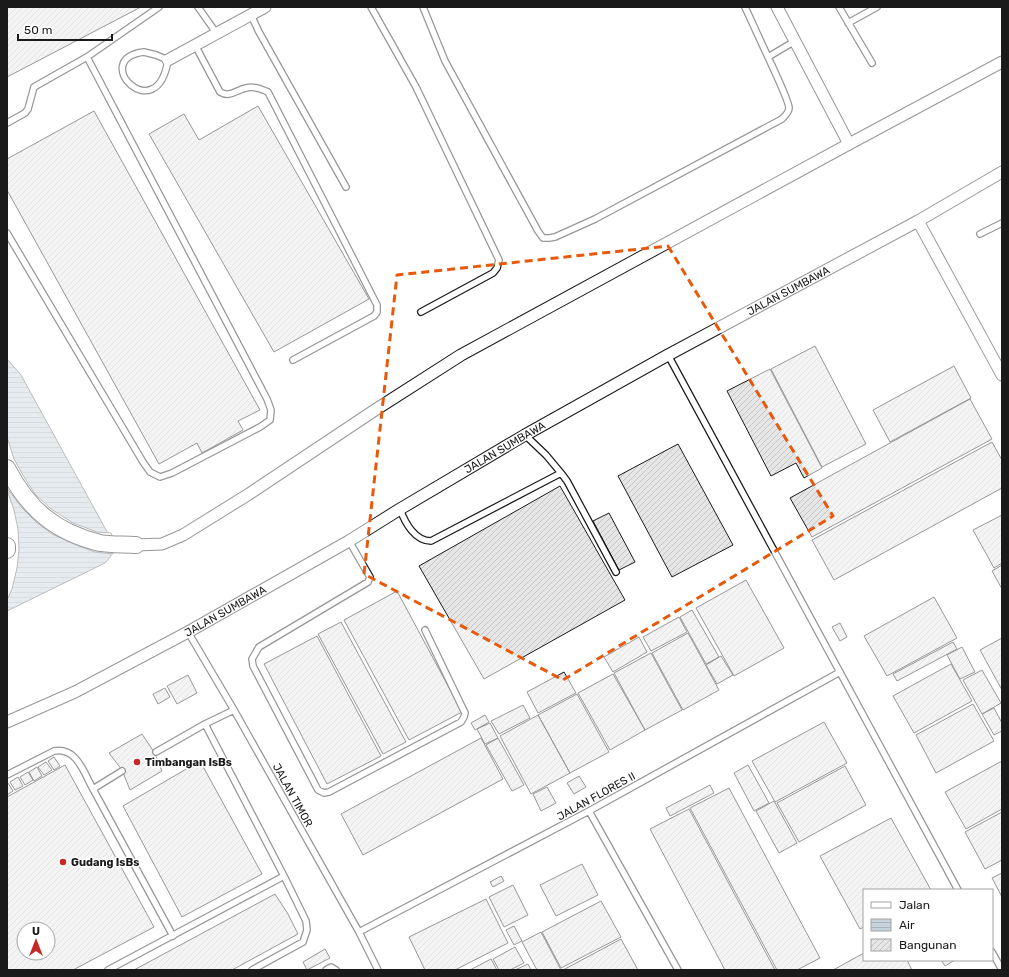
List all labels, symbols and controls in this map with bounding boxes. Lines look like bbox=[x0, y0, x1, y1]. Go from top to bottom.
scale bar bbox=[18, 16, 112, 42]
text: 50 m bbox=[24, 23, 52, 37]
street label: JALAN SUMBAWA bbox=[745, 263, 833, 318]
street label: JALAN SUMBAWA bbox=[462, 419, 548, 476]
street label: JALAN SUMBAWA bbox=[182, 583, 269, 640]
place label: Timbangan IsBs bbox=[145, 756, 232, 769]
marker: Timbangan IsBs bbox=[132, 757, 142, 767]
street label: JALAN TIMOR bbox=[270, 761, 315, 829]
street label: JALAN FLORES II bbox=[555, 770, 638, 823]
place label: Gudang IsBs bbox=[71, 856, 139, 869]
marker: Gudang IsBs bbox=[58, 857, 68, 867]
legend bbox=[863, 889, 993, 961]
text: Jalan bbox=[899, 898, 930, 912]
text: Air bbox=[899, 918, 915, 932]
north arrow bbox=[16, 921, 56, 961]
text: U bbox=[32, 925, 40, 938]
text: Bangunan bbox=[899, 938, 956, 952]

